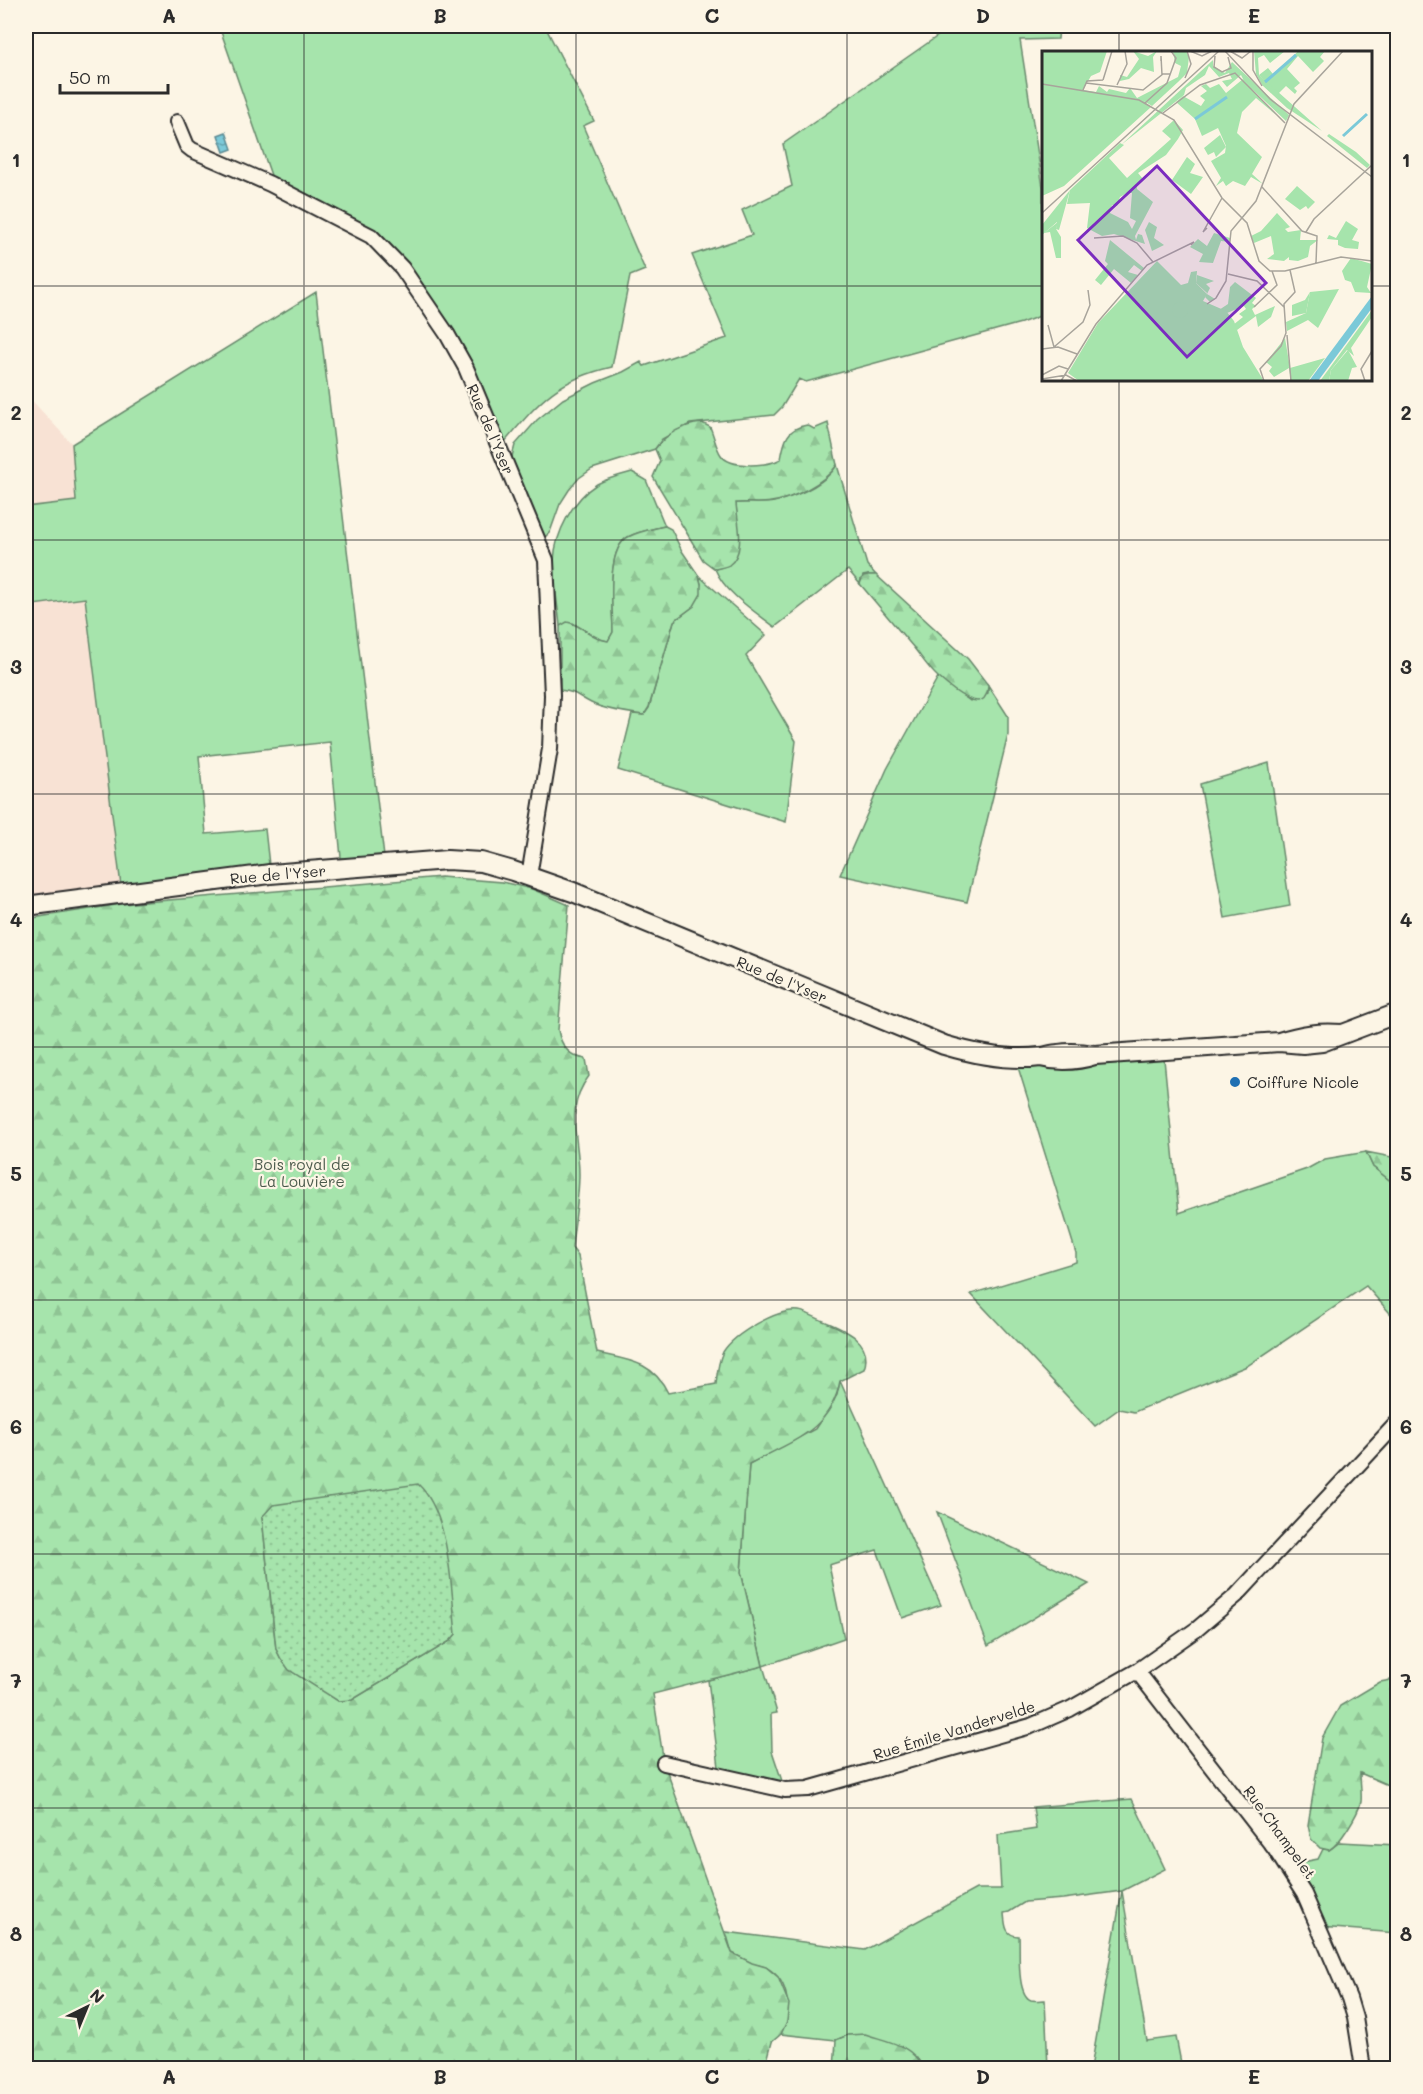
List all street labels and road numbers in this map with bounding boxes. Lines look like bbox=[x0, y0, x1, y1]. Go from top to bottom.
street label: Rue de l'Yser bbox=[463, 381, 519, 477]
street label: Rue de l'Yser bbox=[229, 860, 327, 888]
street label: Rue de l'Yser bbox=[734, 951, 830, 1007]
street label: Rue Émile Vandervelde bbox=[871, 1696, 1037, 1764]
street label: Rue Champelet bbox=[1239, 1781, 1321, 1883]

